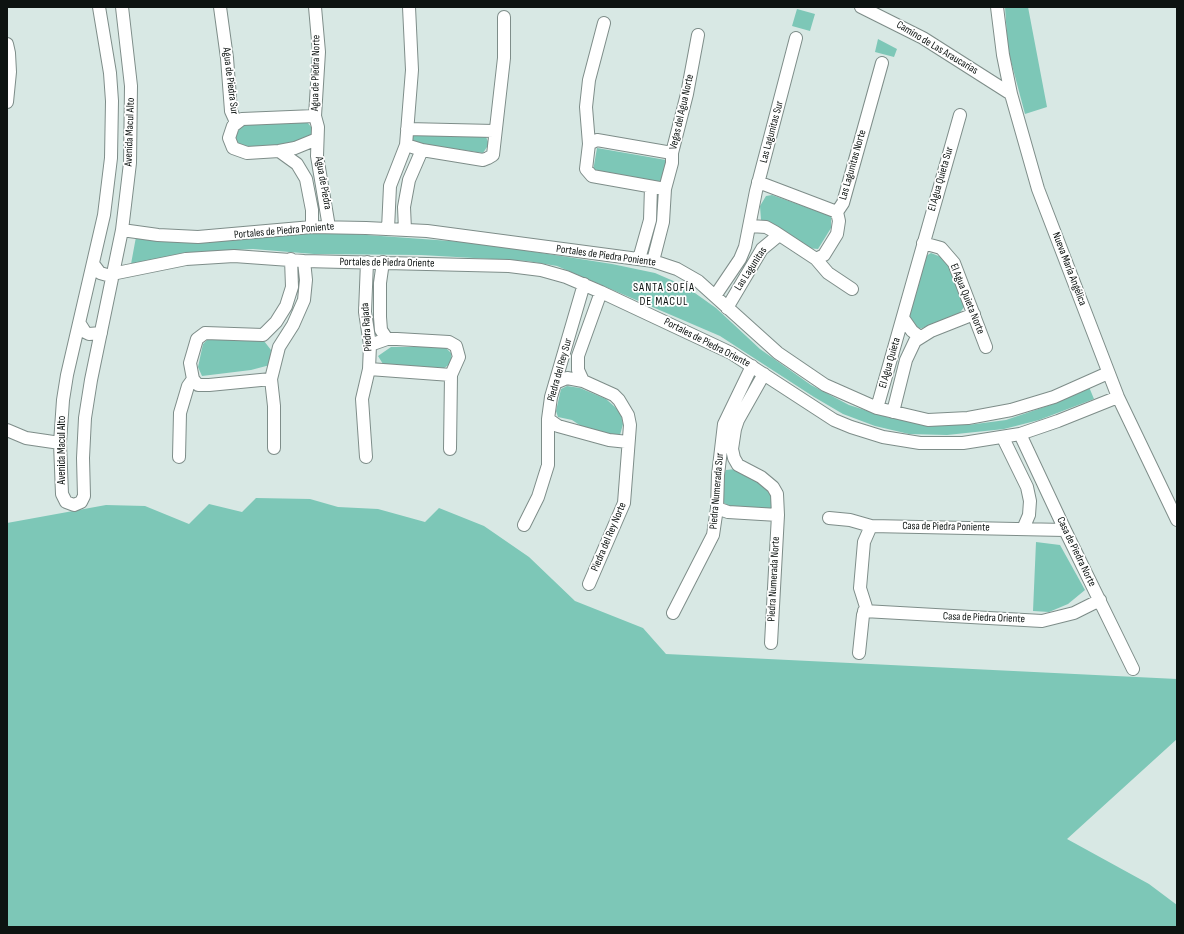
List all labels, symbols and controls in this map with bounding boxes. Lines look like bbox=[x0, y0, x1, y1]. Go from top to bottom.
street label: Camino de Las Araucarias bbox=[894, 18, 980, 78]
street label: Agua de Piedra Norte bbox=[309, 35, 323, 111]
street label: Agua de Piedra Sur bbox=[219, 47, 241, 115]
street label: Vegas del Agua Norte bbox=[667, 73, 697, 151]
street label: Avenida Macul Alto bbox=[122, 97, 138, 167]
street label: Las Lagunitas Sur bbox=[757, 100, 787, 164]
street label: Las Lagunitas Norte bbox=[837, 128, 869, 202]
street label: El Agua Quieta Sur bbox=[926, 145, 956, 213]
street label: Agua de Piedra bbox=[312, 156, 334, 210]
street label: Portales de Piedra Poniente bbox=[233, 220, 335, 242]
street label: Nueva María Angélica bbox=[1049, 230, 1089, 308]
street label: Portales de Piedra Poniente bbox=[555, 242, 657, 270]
street label: Las Lagunitas bbox=[732, 245, 770, 293]
street label: Portales de Piedra Oriente bbox=[339, 256, 435, 270]
street label: El Agua Quieta Norte bbox=[947, 262, 987, 336]
district label: SANTA SOFÍA DE MACUL bbox=[633, 281, 695, 309]
street label: Piedra Rajada bbox=[359, 302, 375, 352]
street label: Portales de Piedra Oriente bbox=[662, 316, 752, 370]
street label: El Agua Quieta bbox=[876, 336, 904, 390]
street label: Piedra del Rey Sur bbox=[545, 337, 575, 403]
street label: Avenida Macul Alto bbox=[55, 416, 69, 484]
street label: Piedra Numerada Sur bbox=[707, 452, 727, 530]
street label: Piedra del Rey Norte bbox=[588, 500, 630, 574]
street label: Casa de Piedra Norte bbox=[1053, 515, 1099, 589]
street label: Casa de Piedra Poniente bbox=[902, 520, 990, 534]
street label: Piedra Numerada Norte bbox=[765, 536, 783, 622]
street label: Casa de Piedra Oriente bbox=[943, 610, 1025, 626]

